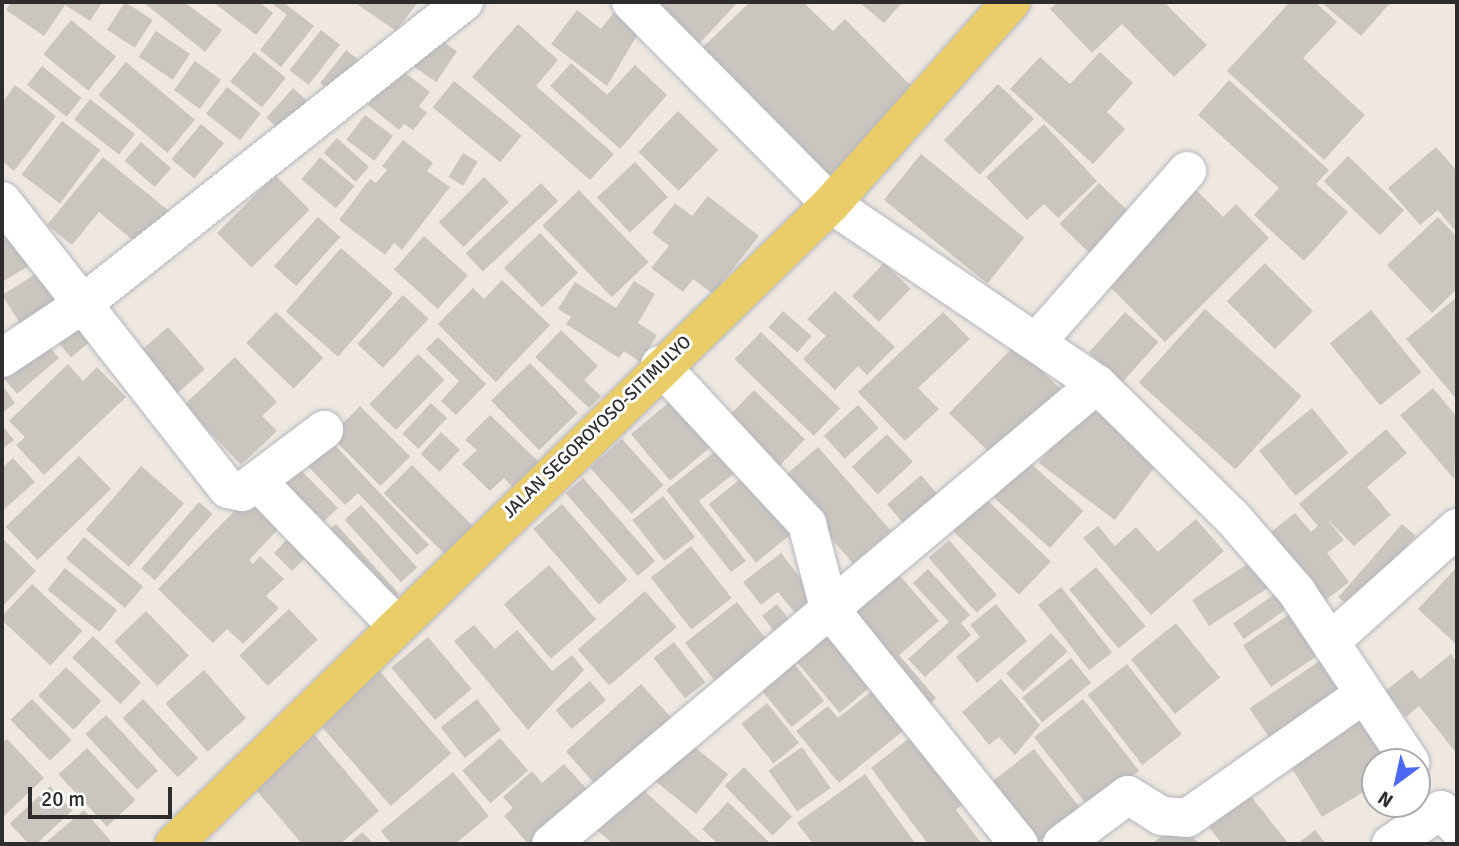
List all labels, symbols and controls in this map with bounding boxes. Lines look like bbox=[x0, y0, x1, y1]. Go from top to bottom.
street label: JALAN SEGOROYOSO-SITIMULYO bbox=[498, 331, 696, 523]
north arrow bbox=[1361, 748, 1431, 818]
scale bar bbox=[32, 772, 175, 816]
text: N bbox=[1374, 785, 1398, 813]
text: 20 m bbox=[41, 786, 85, 812]

